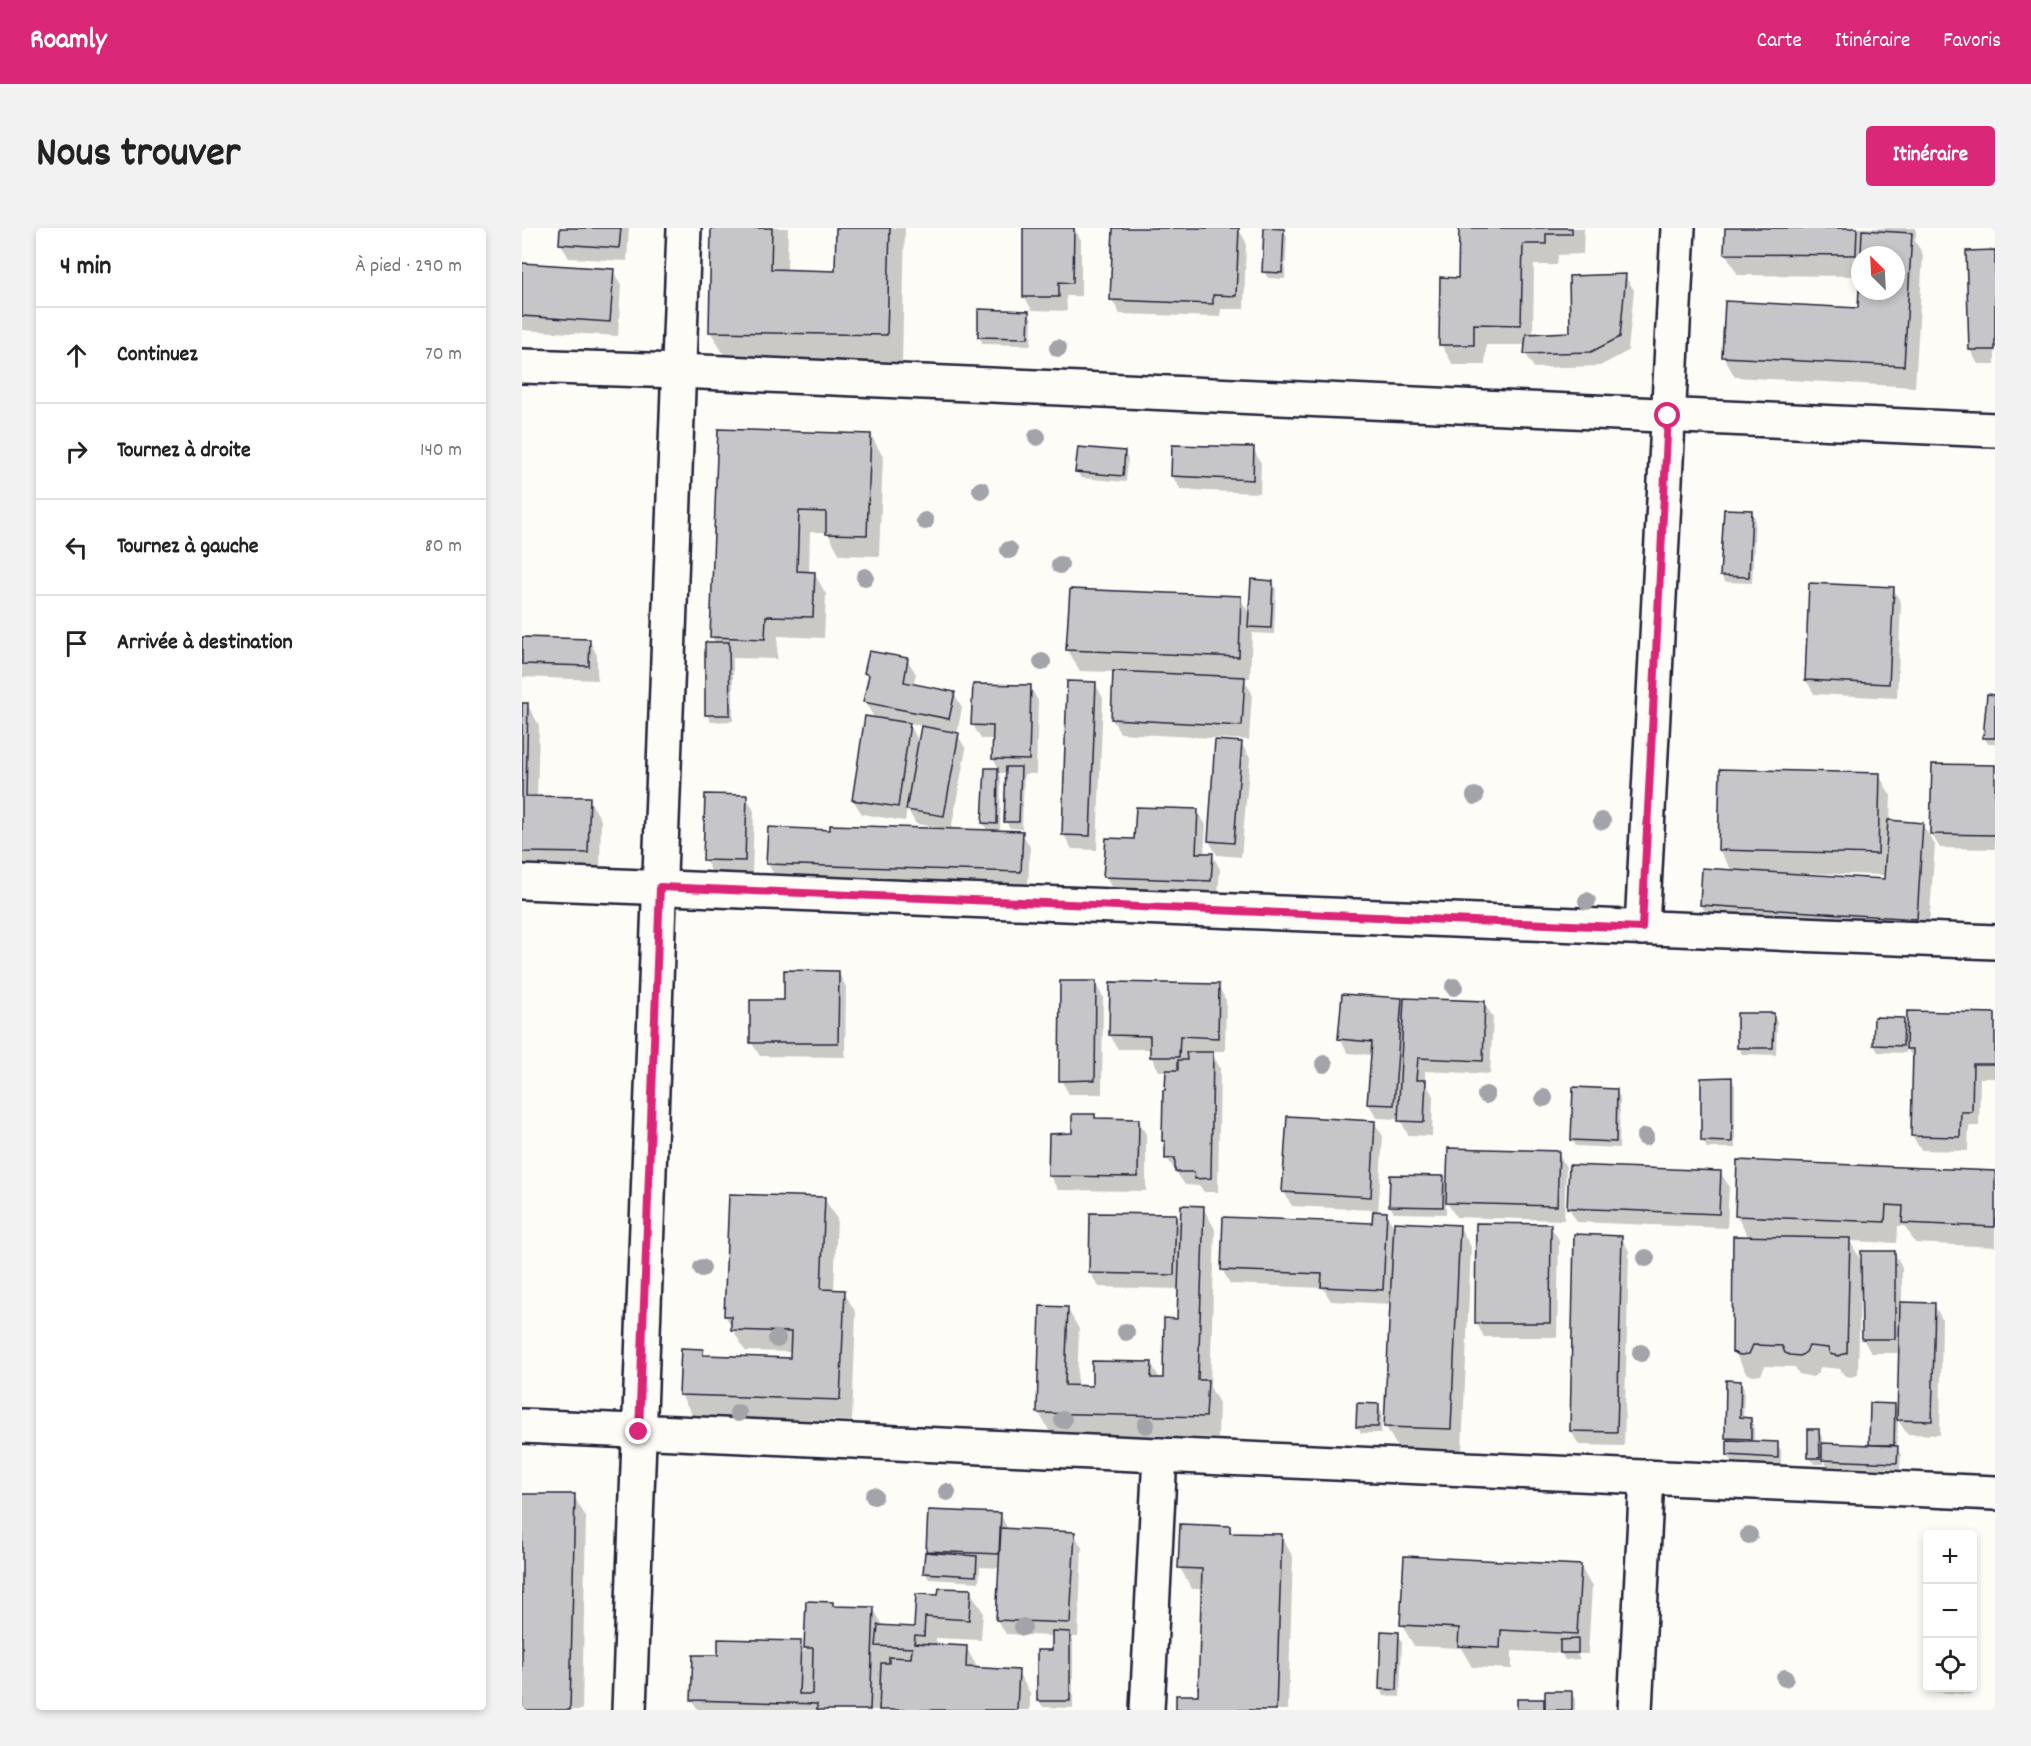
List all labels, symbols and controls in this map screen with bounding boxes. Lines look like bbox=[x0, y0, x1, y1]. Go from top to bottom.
text: Roamly bbox=[30, 22, 106, 62]
text: Carte bbox=[1757, 27, 1802, 57]
text: Itinéraire bbox=[1835, 27, 1910, 57]
text: Favoris bbox=[1943, 27, 2001, 57]
text: Nous trouver bbox=[36, 126, 240, 186]
button: Itinéraire bbox=[1866, 126, 1995, 186]
north arrow bbox=[1851, 246, 1905, 300]
text: 4 min bbox=[60, 249, 111, 286]
text: À pied · 290 m bbox=[355, 253, 462, 281]
icon: ahead bbox=[60, 339, 93, 372]
text: Continuez bbox=[117, 340, 198, 371]
text: 70 m bbox=[425, 341, 462, 369]
route start bbox=[1654, 402, 1680, 428]
icon: right bbox=[60, 435, 93, 468]
text: Tournez à droite bbox=[117, 436, 251, 467]
text: 140 m bbox=[420, 437, 462, 465]
icon: left bbox=[60, 531, 93, 564]
text: Tournez à gauche bbox=[117, 532, 259, 563]
text: 80 m bbox=[425, 533, 462, 561]
icon: arrive bbox=[60, 627, 93, 660]
text: Arrivée à destination bbox=[117, 628, 293, 659]
route end bbox=[625, 1418, 651, 1444]
map controls bbox=[1923, 1530, 1977, 1692]
button: + bbox=[1923, 1530, 1977, 1584]
button: − bbox=[1923, 1584, 1977, 1638]
button: locate bbox=[1923, 1638, 1977, 1692]

